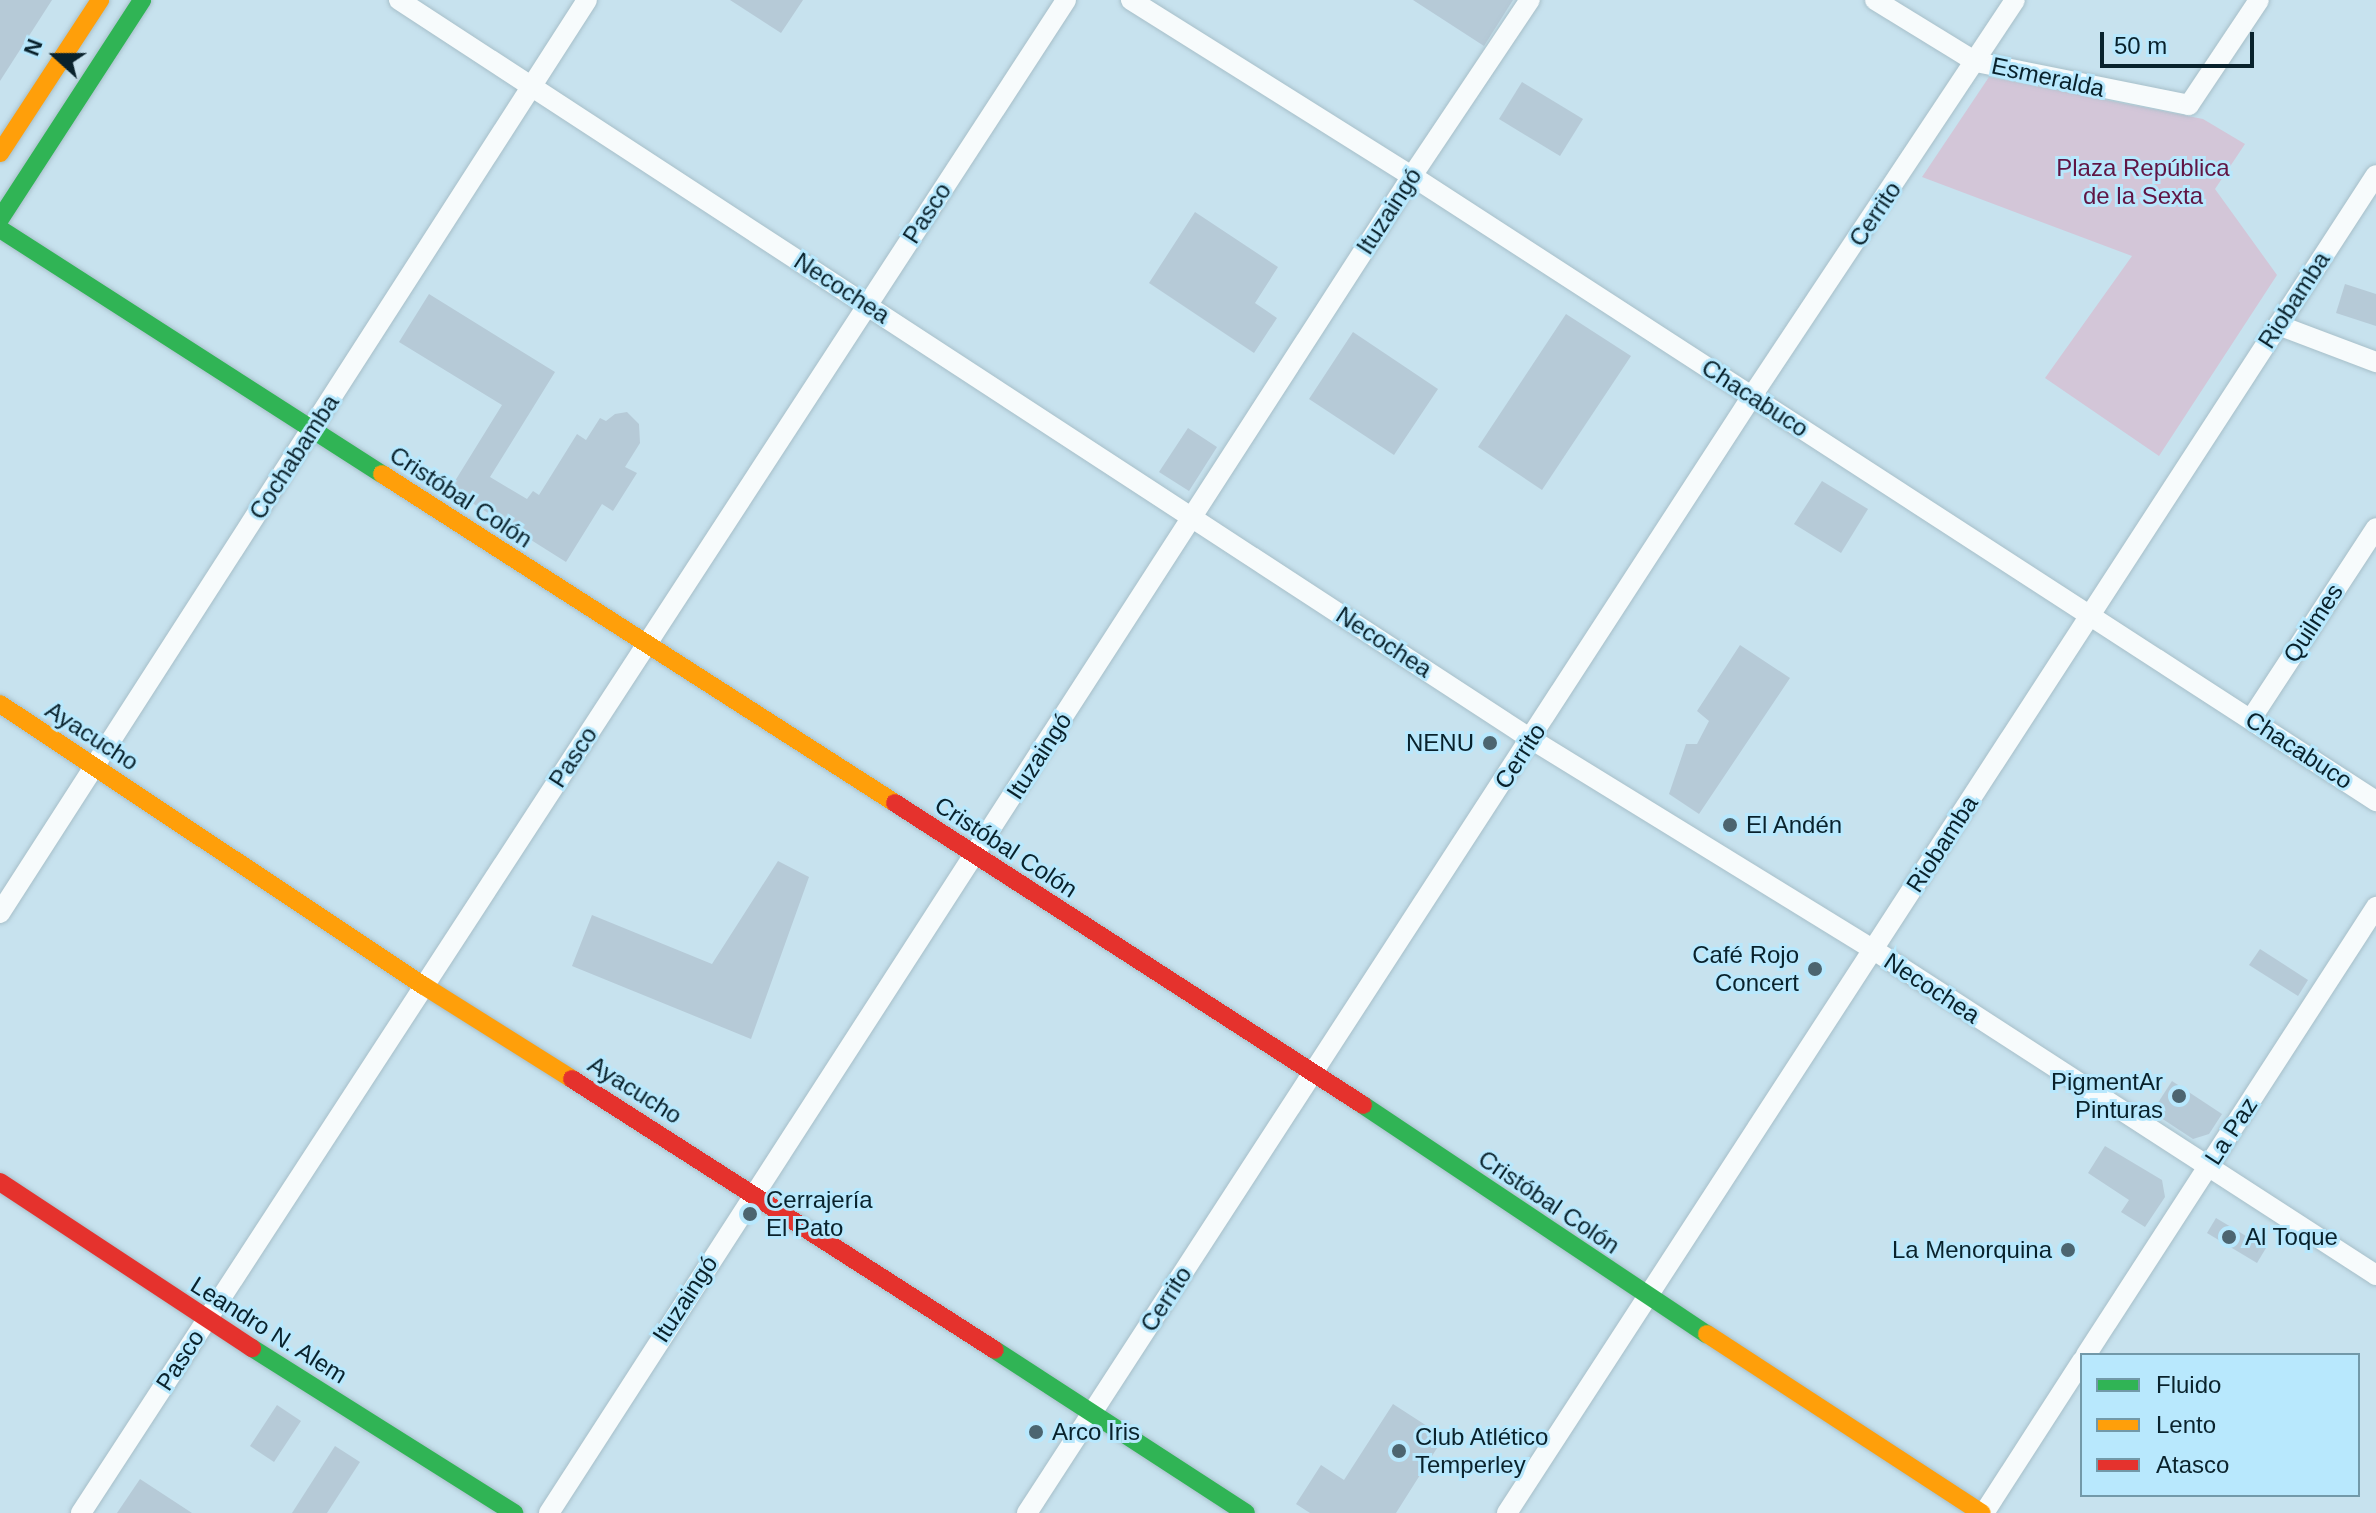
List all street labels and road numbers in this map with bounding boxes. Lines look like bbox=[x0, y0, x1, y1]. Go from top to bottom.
street label: Esmeralda bbox=[1989, 51, 2107, 103]
street label: Ituzaingó bbox=[1350, 162, 1428, 260]
street label: Cerrito bbox=[1843, 176, 1907, 252]
street label: Pasco bbox=[897, 177, 957, 249]
street label: Necochea bbox=[789, 246, 895, 330]
street label: Riobamba bbox=[2252, 246, 2336, 354]
street label: Chacabuco bbox=[1696, 353, 1814, 443]
street label: Cochabamba bbox=[243, 389, 345, 525]
street label: Cristóbal Colón bbox=[384, 440, 538, 554]
street label: Quilmes bbox=[2277, 578, 2349, 668]
street label: Necochea bbox=[1331, 600, 1437, 684]
street label: Ayacucho bbox=[40, 695, 144, 777]
street label: Chacabuco bbox=[2240, 705, 2358, 795]
street label: Ituzaingó bbox=[1000, 707, 1078, 805]
street label: Cerrito bbox=[1488, 718, 1552, 794]
street label: Pasco bbox=[543, 721, 603, 793]
street label: Cristóbal Colón bbox=[929, 790, 1083, 904]
street label: Riobamba bbox=[1900, 790, 1984, 898]
street label: Necochea bbox=[1879, 946, 1985, 1030]
street label: Ayacucho bbox=[583, 1050, 687, 1130]
street label: La Paz bbox=[2199, 1092, 2263, 1170]
street label: Cristóbal Colón bbox=[1473, 1144, 1625, 1260]
street label: Ituzaingó bbox=[646, 1250, 724, 1348]
street label: Cerrito bbox=[1134, 1261, 1198, 1337]
street label: Leandro N. Alem bbox=[185, 1270, 353, 1390]
street label: Pasco bbox=[150, 1324, 210, 1396]

